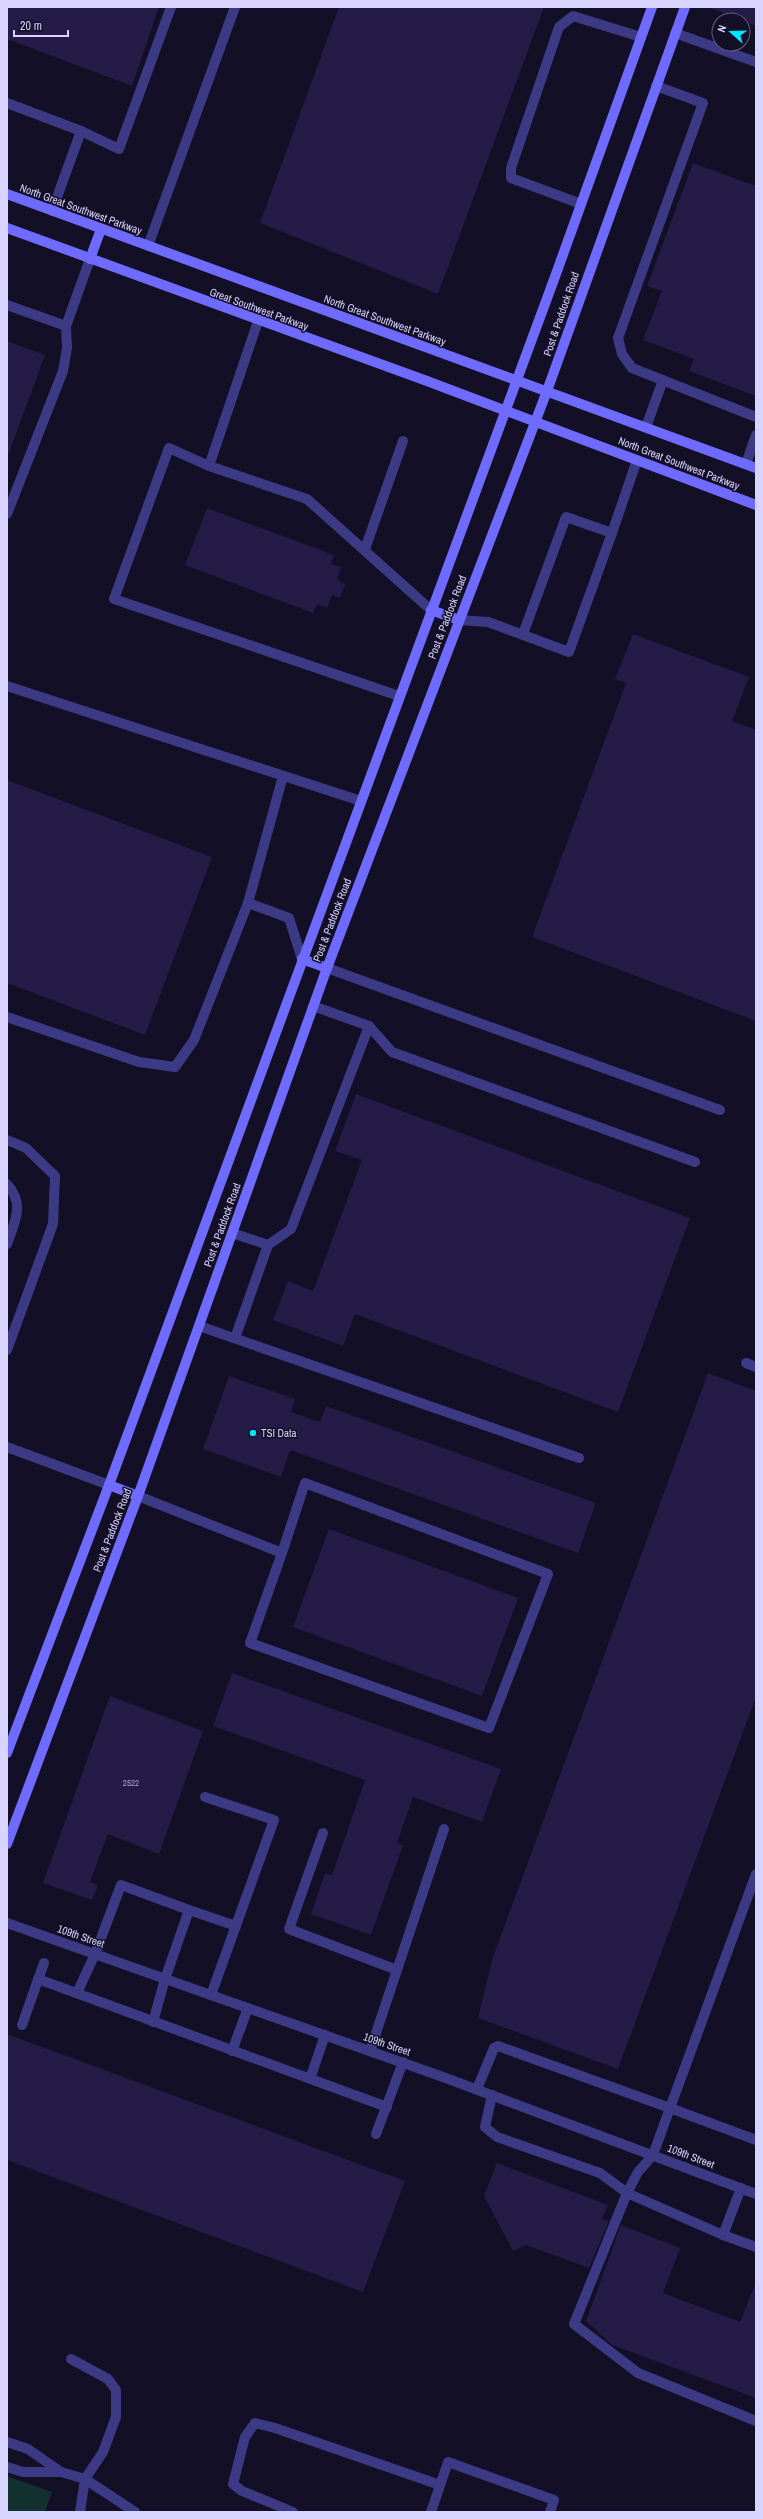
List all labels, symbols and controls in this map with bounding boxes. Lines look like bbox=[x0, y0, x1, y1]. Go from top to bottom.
scale bar bbox=[14, 12, 68, 38]
north arrow bbox=[711, 12, 751, 52]
text: 20 m bbox=[20, 18, 42, 34]
text: N bbox=[714, 23, 729, 34]
street label: North Great Southwest Parkway bbox=[18, 180, 144, 238]
street label: Post & Paddock Road bbox=[540, 270, 582, 358]
street label: Great Southwest Parkway bbox=[208, 285, 311, 334]
street label: North Great Southwest Parkway bbox=[322, 291, 448, 349]
street label: North Great Southwest Parkway bbox=[616, 433, 742, 493]
street label: Post & Paddock Road bbox=[425, 573, 469, 661]
street label: Post & Paddock Road bbox=[310, 876, 354, 964]
street label: Post & Paddock Road bbox=[200, 1181, 244, 1269]
place label: TSI Data bbox=[261, 1426, 297, 1440]
marker: TSI Data bbox=[248, 1428, 258, 1438]
street label: Post & Paddock Road bbox=[90, 1486, 134, 1574]
house number: 2522 bbox=[123, 1777, 139, 1789]
street label: 109th Street bbox=[55, 1921, 107, 1951]
street label: 109th Street bbox=[361, 2029, 413, 2059]
street label: 109th Street bbox=[666, 2141, 717, 2172]

